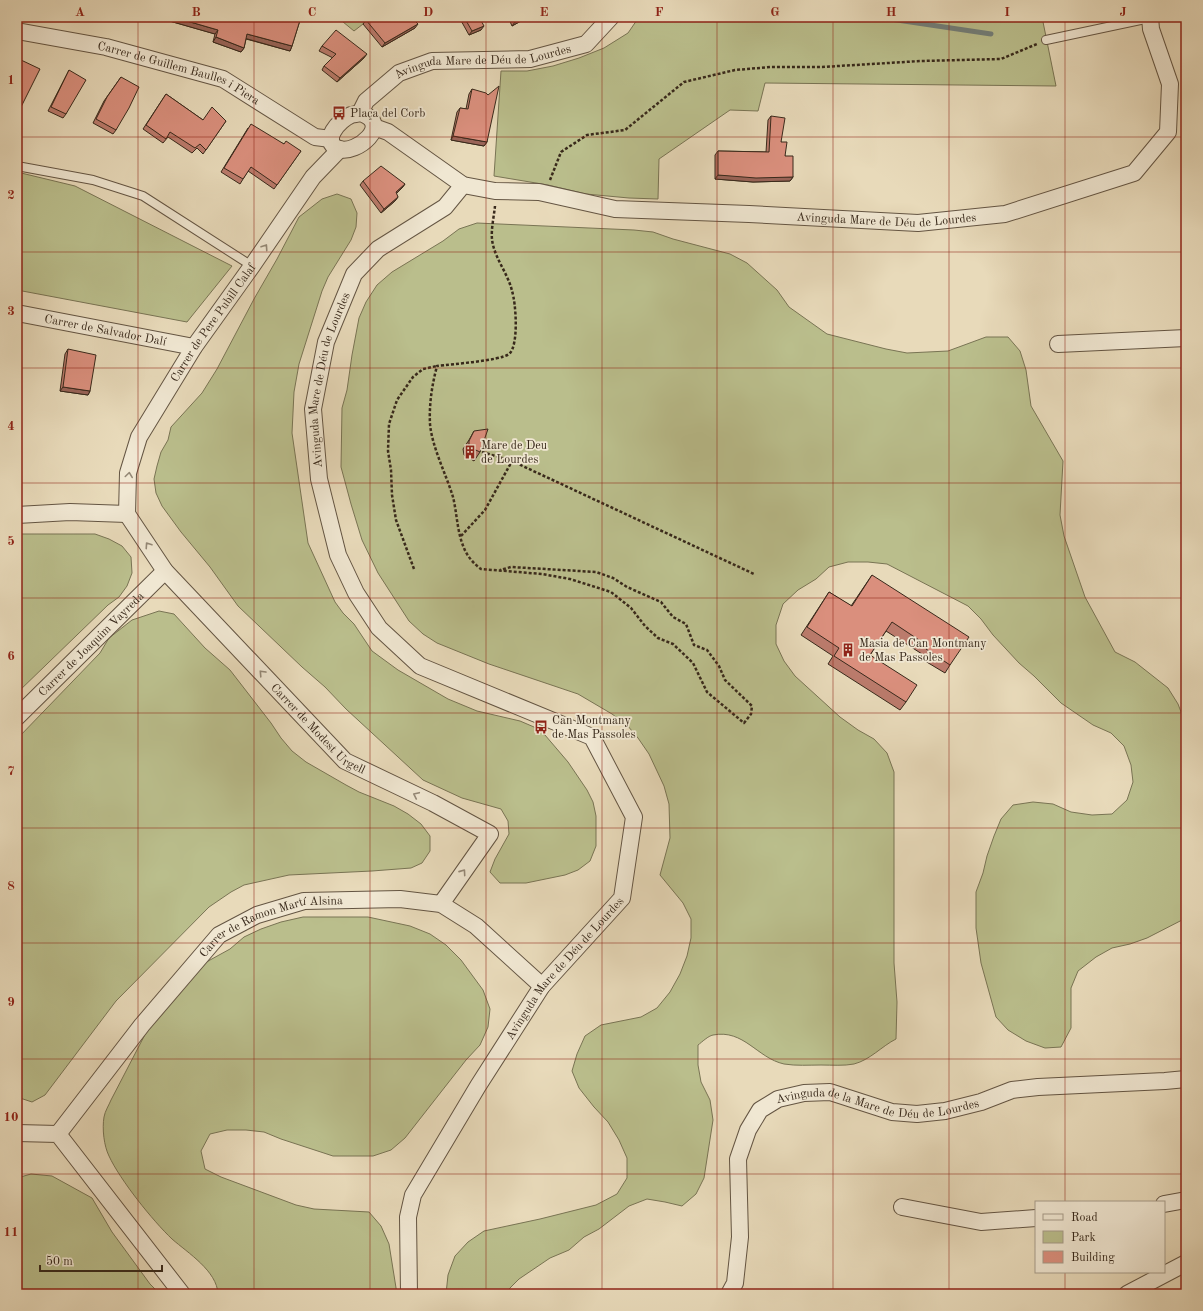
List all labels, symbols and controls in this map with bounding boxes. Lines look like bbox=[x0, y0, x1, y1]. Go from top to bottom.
text: A bbox=[75, 6, 85, 19]
text: B bbox=[191, 6, 201, 19]
text: C bbox=[308, 6, 316, 19]
text: D bbox=[423, 6, 433, 19]
text: E bbox=[540, 6, 549, 19]
text: F bbox=[655, 6, 664, 19]
text: G bbox=[770, 6, 780, 19]
text: H bbox=[886, 6, 897, 19]
text: I bbox=[1004, 6, 1010, 19]
text: J bbox=[1119, 6, 1127, 19]
street label: Carrer de Guillem Baulles i Piera bbox=[97, 41, 261, 107]
street label: Avinguda Mare de Déu de Lourdes bbox=[392, 43, 573, 81]
text: 1 bbox=[7, 74, 15, 87]
bus stop icon: Plaça del Corb bbox=[331, 105, 347, 121]
place label: Plaça del Corb bbox=[350, 108, 425, 120]
text: 2 bbox=[7, 189, 15, 202]
street label: Avinguda Mare de Déu de Lourdes bbox=[796, 212, 977, 230]
one-way arrow bbox=[261, 244, 268, 251]
street label: Carrer de Pere Pubill Calaf bbox=[169, 261, 259, 384]
street label: Avinguda Mare de Déu de Lourdes bbox=[308, 291, 353, 468]
text: 3 bbox=[7, 305, 15, 318]
street label: Carrer de Salvador Dalí bbox=[43, 313, 168, 349]
text: 4 bbox=[7, 420, 15, 433]
place label: Mare de Deu de Lourdes bbox=[481, 440, 548, 466]
building icon: Mare de Deu de Lourdes bbox=[462, 444, 478, 460]
one-way arrow bbox=[124, 472, 133, 478]
text: 5 bbox=[7, 535, 15, 548]
one-way arrow bbox=[145, 542, 152, 549]
street label: Carrer de Joaquim Vayreda bbox=[37, 590, 147, 699]
place label: Masia de Can Montmany de Mas Passoles bbox=[859, 638, 987, 664]
building icon: Masia de Can Montmany de Mas Passoles bbox=[840, 642, 856, 658]
text: 6 bbox=[7, 650, 15, 663]
one-way arrow bbox=[259, 670, 266, 678]
street label: Carrer de Modest Urgell bbox=[268, 682, 367, 777]
place label: Can Montmany de Mas Passoles bbox=[552, 715, 636, 741]
bus stop icon: Can Montmany de Mas Passoles bbox=[533, 719, 549, 735]
text: 7 bbox=[7, 765, 15, 778]
one-way arrow bbox=[413, 792, 421, 800]
one-way arrow bbox=[458, 870, 465, 877]
text: 8 bbox=[7, 880, 15, 893]
street label: Carrer de Ramon Martí Alsina bbox=[198, 895, 343, 960]
street label: Avinguda Mare de Déu de Lourdes bbox=[504, 895, 626, 1042]
text: 9 bbox=[7, 996, 15, 1009]
street label: Avinguda de la Mare de Déu de Lourdes bbox=[775, 1087, 981, 1121]
text: 10 bbox=[3, 1111, 19, 1124]
legend bbox=[1035, 1201, 1165, 1273]
text: Road bbox=[1071, 1212, 1098, 1224]
text: 11 bbox=[3, 1226, 19, 1239]
text: Park bbox=[1071, 1232, 1096, 1244]
scale bar bbox=[40, 1247, 162, 1273]
text: Building bbox=[1071, 1252, 1115, 1264]
text: 50 m bbox=[46, 1255, 73, 1268]

